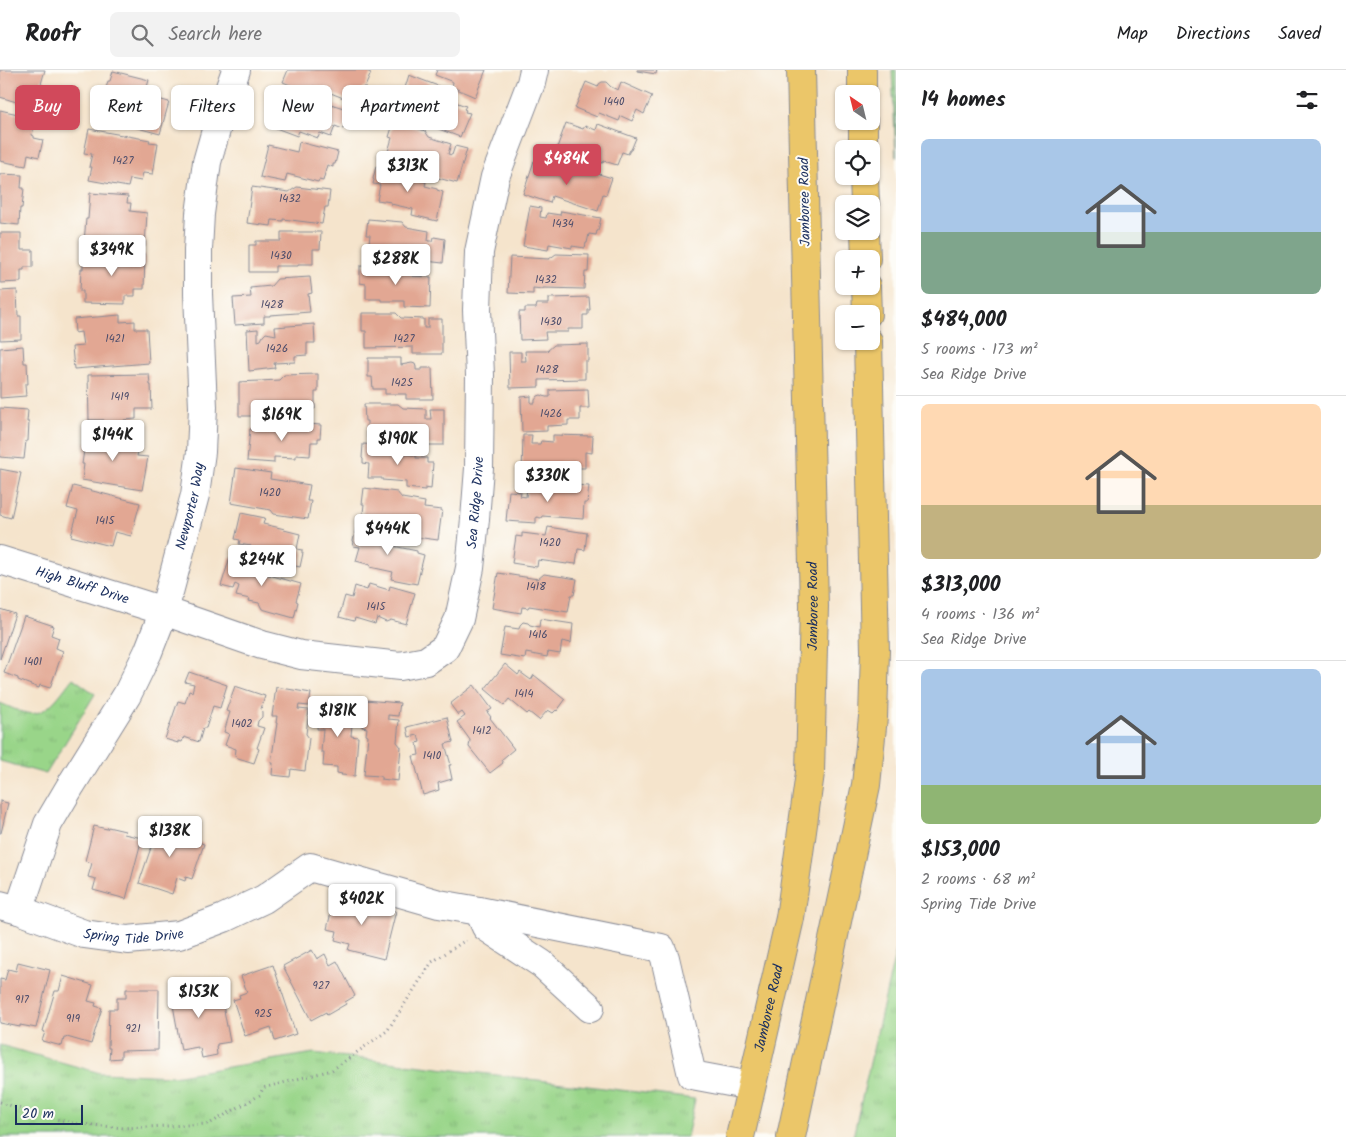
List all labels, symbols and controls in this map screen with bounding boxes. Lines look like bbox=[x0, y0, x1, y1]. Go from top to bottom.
search box bbox=[110, 12, 460, 57]
text: Roofr bbox=[25, 15, 80, 54]
text: Search here bbox=[168, 20, 262, 50]
text: Map bbox=[1116, 20, 1148, 49]
text: Directions bbox=[1176, 20, 1250, 49]
text: Saved bbox=[1278, 20, 1321, 49]
icon: search bbox=[128, 21, 156, 49]
text: 14 homes bbox=[921, 84, 1006, 117]
chip: Buy bbox=[15, 85, 80, 130]
chip: Rent bbox=[90, 85, 161, 130]
chip: Filters bbox=[171, 85, 254, 130]
chip: New bbox=[264, 85, 332, 130]
chip: Apartment bbox=[342, 85, 458, 130]
north arrow bbox=[835, 85, 880, 130]
map controls bbox=[835, 85, 880, 350]
icon: filters bbox=[1293, 86, 1321, 114]
house number: 1440 bbox=[603, 93, 625, 111]
button: locate bbox=[835, 140, 880, 185]
pin: $484K bbox=[532, 144, 602, 186]
text: $484K bbox=[544, 147, 590, 172]
pin: $313K bbox=[373, 150, 443, 193]
house number: 1427 bbox=[113, 152, 134, 170]
text: $313K bbox=[387, 154, 429, 179]
street label: Jamboree Road bbox=[793, 156, 817, 247]
icon: home bbox=[1076, 171, 1166, 261]
house number: 1432 bbox=[279, 190, 301, 208]
button: layers bbox=[835, 195, 880, 240]
house number: 1434 bbox=[552, 215, 574, 233]
pin: $349K bbox=[77, 234, 147, 277]
text: $349K bbox=[90, 238, 134, 263]
pin: $288K bbox=[361, 244, 431, 286]
house number: 1430 bbox=[270, 247, 292, 265]
text: $288K bbox=[372, 247, 420, 272]
button: + bbox=[835, 250, 880, 295]
house number: 1432 bbox=[535, 271, 557, 289]
house number: 1428 bbox=[261, 296, 284, 314]
text: $484,000 bbox=[921, 304, 1007, 337]
button: − bbox=[835, 305, 880, 350]
house number: 1430 bbox=[540, 313, 562, 331]
house number: 1421 bbox=[105, 330, 125, 348]
house number: 1427 bbox=[394, 330, 415, 348]
text: 5 rooms · 173 m² bbox=[921, 337, 1038, 362]
house number: 1426 bbox=[266, 340, 288, 358]
house number: 1428 bbox=[536, 361, 559, 379]
text: Sea Ridge Drive bbox=[921, 362, 1026, 387]
house number: 1425 bbox=[391, 374, 414, 392]
house number: 1419 bbox=[111, 388, 130, 406]
pin: $169K bbox=[247, 400, 317, 442]
text: $169K bbox=[262, 403, 302, 428]
house number: 1426 bbox=[540, 405, 562, 423]
pin: $144K bbox=[78, 420, 148, 462]
text: $144K bbox=[92, 423, 134, 448]
pin: $190K bbox=[363, 424, 433, 466]
text: $190K bbox=[378, 427, 418, 452]
icon: home bbox=[1076, 437, 1166, 527]
street label: Sea Ridge Drive bbox=[461, 456, 490, 550]
pin: $330K bbox=[513, 460, 583, 503]
street label: Newporter Way bbox=[170, 461, 210, 552]
text: $330K bbox=[526, 464, 570, 489]
house number: 1420 bbox=[259, 484, 281, 502]
house number: 1415 bbox=[96, 512, 116, 530]
pin: $444K bbox=[353, 514, 423, 556]
text: $444K bbox=[365, 517, 411, 542]
house number: 1420 bbox=[539, 534, 561, 552]
pin: $244K bbox=[227, 544, 297, 587]
text: $244K bbox=[239, 548, 285, 573]
street label: Jamboree Road bbox=[802, 560, 825, 651]
street label: High Bluff Drive bbox=[33, 561, 132, 611]
text: $313,000 bbox=[921, 569, 1001, 602]
house number: 1418 bbox=[526, 578, 546, 596]
house number: 1415 bbox=[367, 598, 387, 616]
text: 4 rooms · 136 m² bbox=[921, 602, 1039, 627]
house number: 1416 bbox=[528, 626, 548, 644]
text: Sea Ridge Drive bbox=[921, 627, 1026, 652]
house number: 1401 bbox=[24, 653, 42, 671]
house number: 1414 bbox=[514, 685, 534, 703]
pin: $181K bbox=[303, 696, 373, 738]
text: $181K bbox=[319, 699, 357, 724]
icon: home bbox=[1076, 702, 1166, 792]
house number: 1402 bbox=[231, 715, 253, 733]
house number: 1412 bbox=[472, 722, 492, 740]
house number: 1410 bbox=[423, 747, 442, 765]
pin: $138K bbox=[135, 816, 205, 858]
text: $138K bbox=[149, 819, 191, 844]
text: $153,000 bbox=[921, 834, 1000, 867]
text: 2 rooms · 68 m² bbox=[921, 867, 1035, 892]
pin: $402K bbox=[327, 884, 397, 926]
text: $402K bbox=[339, 887, 385, 912]
text: Spring Tide Drive bbox=[921, 892, 1036, 917]
street label: Spring Tide Drive bbox=[82, 923, 188, 951]
street label: Jamboree Road bbox=[749, 962, 790, 1054]
pin: $153K bbox=[164, 976, 234, 1019]
house number: 927 bbox=[313, 977, 330, 995]
text: $153K bbox=[179, 980, 219, 1005]
house number: 917 bbox=[15, 991, 30, 1009]
house number: 925 bbox=[254, 1005, 273, 1023]
house number: 919 bbox=[66, 1010, 81, 1028]
house number: 921 bbox=[125, 1020, 141, 1038]
scale bar bbox=[15, 1102, 82, 1125]
text: 20 m bbox=[22, 1103, 54, 1125]

